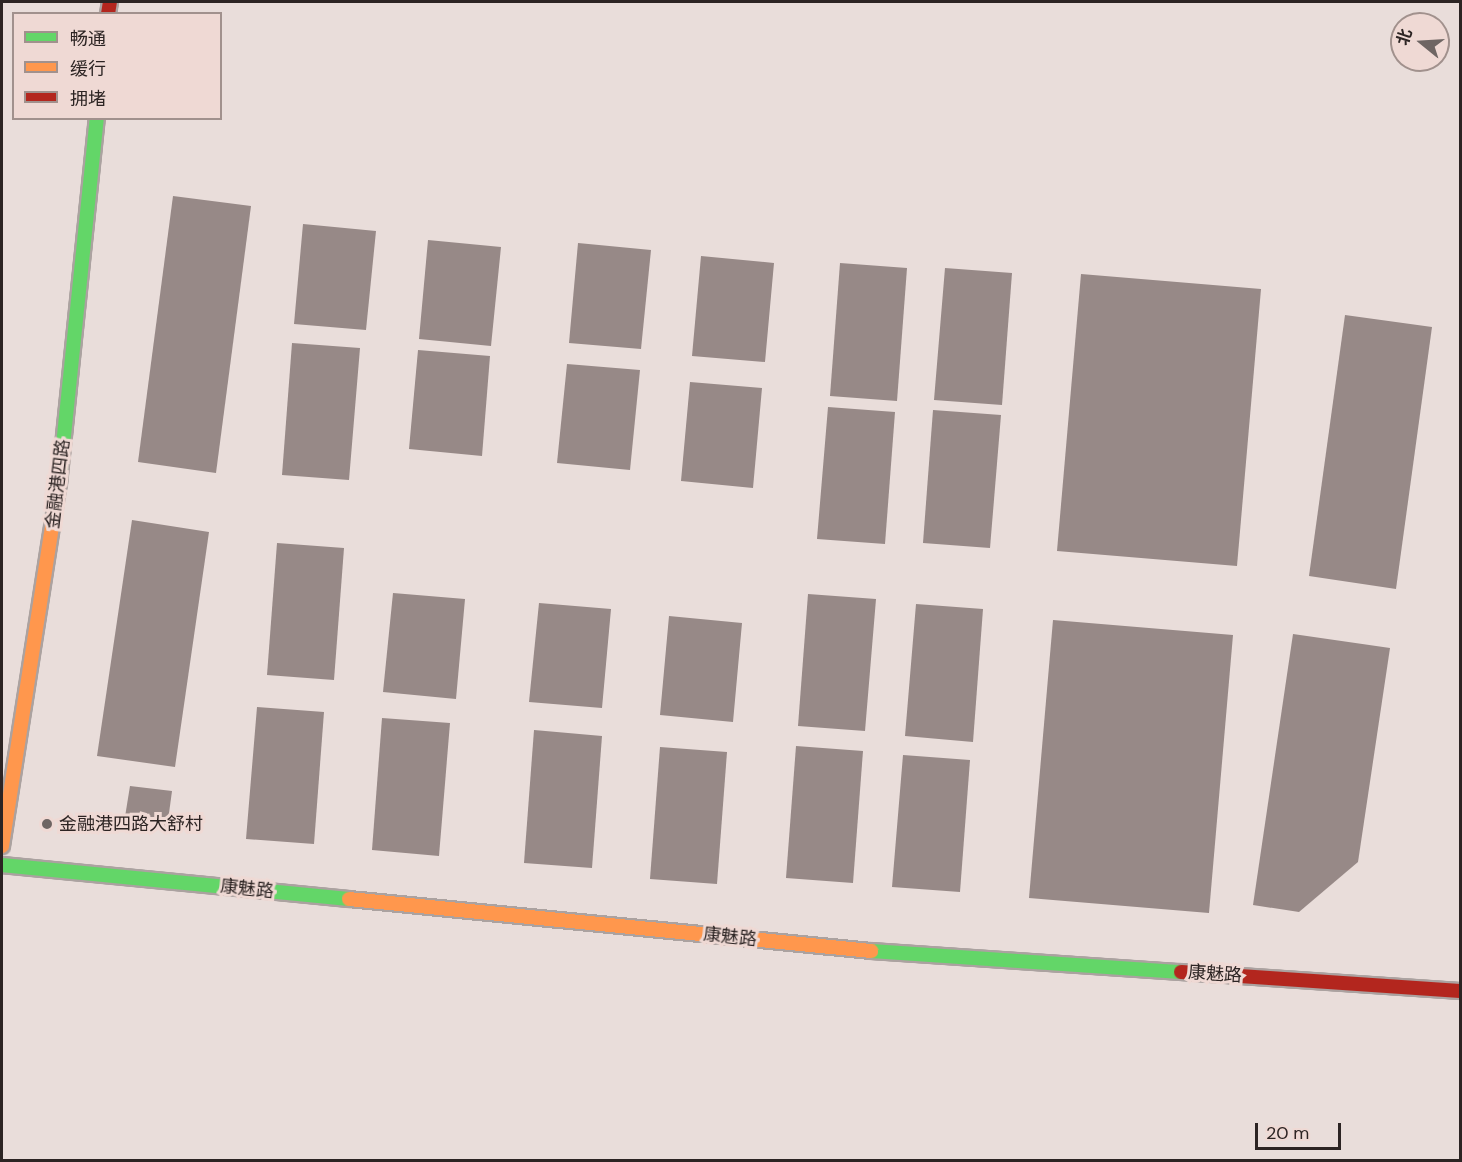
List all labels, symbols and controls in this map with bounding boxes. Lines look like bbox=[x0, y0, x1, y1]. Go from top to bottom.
legend bbox=[12, 12, 222, 120]
north arrow bbox=[1390, 12, 1450, 72]
text: 北 bbox=[1392, 26, 1417, 48]
text: 畅通 bbox=[70, 27, 106, 51]
text: 缓行 bbox=[70, 57, 106, 81]
text: 拥堵 bbox=[70, 87, 106, 111]
street label: 金融港四路 bbox=[42, 438, 74, 530]
place label: 金融港四路大舒村 bbox=[59, 813, 203, 835]
marker: 金融港四路大舒村 bbox=[40, 817, 54, 831]
street label: 康魅路 bbox=[219, 875, 275, 903]
street label: 康魅路 bbox=[702, 923, 758, 951]
street label: 康魅路 bbox=[1187, 961, 1243, 987]
scale bar bbox=[1258, 1111, 1344, 1149]
text: 20 m bbox=[1266, 1121, 1309, 1145]

